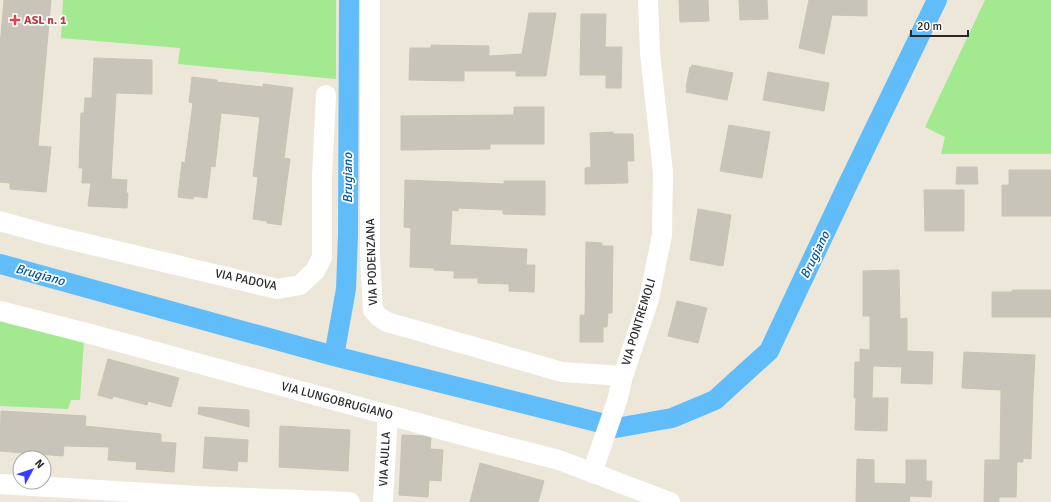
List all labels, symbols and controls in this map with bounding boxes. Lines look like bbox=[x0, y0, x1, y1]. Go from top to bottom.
scale bar bbox=[911, 12, 968, 38]
place label: ASL n. 1 bbox=[24, 13, 67, 28]
marker: ASL n. 1 bbox=[9, 14, 21, 26]
text: 20 m bbox=[917, 19, 942, 34]
water label: Brugiano bbox=[340, 152, 356, 203]
street label: VIA PODENZANA bbox=[363, 217, 381, 306]
water label: Brugiano bbox=[797, 228, 834, 281]
water label: Brugiano bbox=[14, 261, 68, 290]
street label: VIA PADOVA bbox=[214, 266, 279, 294]
street label: VIA PONTREMOLI bbox=[619, 277, 659, 367]
street label: VIA LUNGOBRUGIANO bbox=[280, 379, 395, 423]
street label: VIA AULLA bbox=[376, 430, 394, 487]
north arrow bbox=[12, 450, 52, 490]
text: N bbox=[32, 457, 47, 471]

